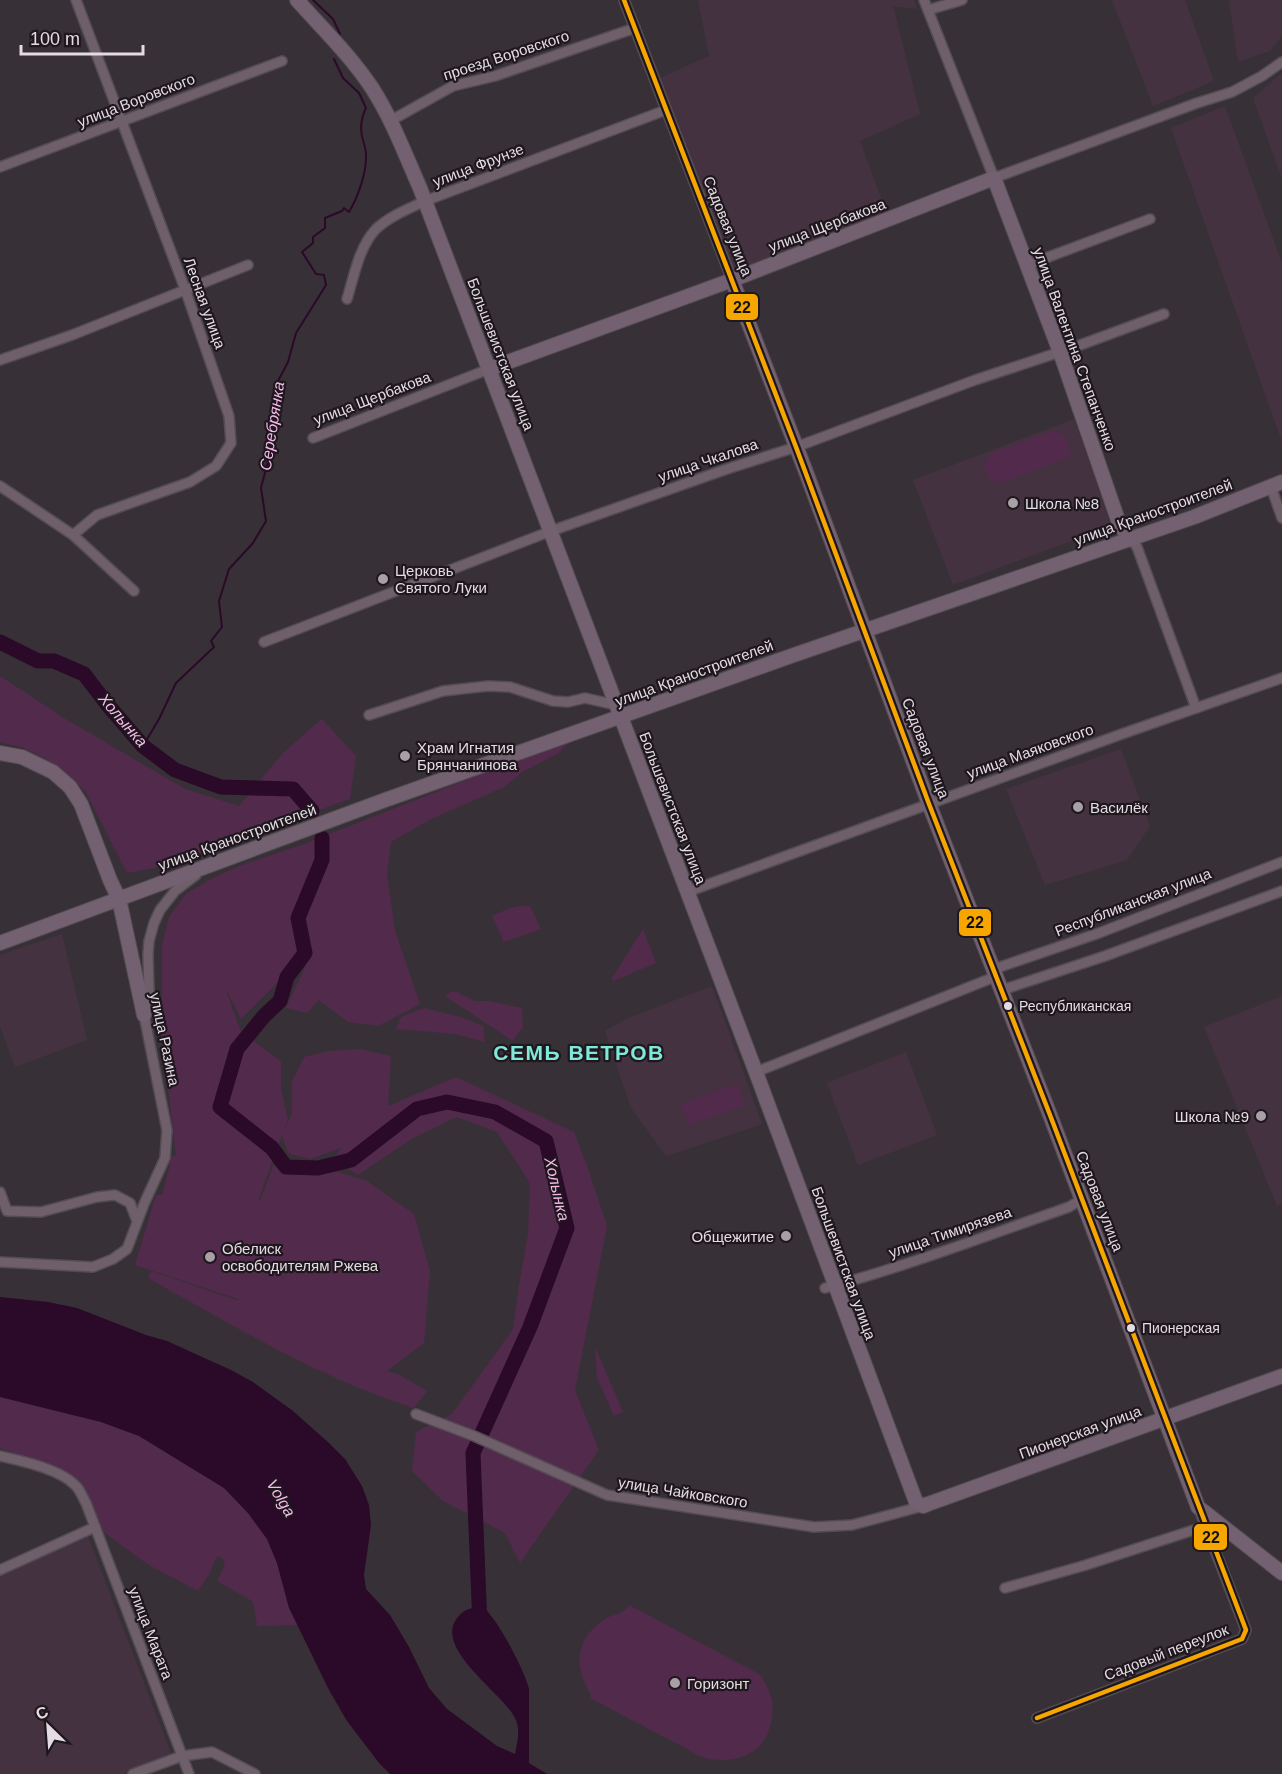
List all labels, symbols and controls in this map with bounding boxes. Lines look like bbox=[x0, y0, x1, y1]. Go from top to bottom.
scale bar bbox=[21, 18, 142, 56]
street label: проезд Воровского bbox=[441, 27, 571, 83]
text: 100 m bbox=[30, 29, 80, 49]
street label: улица Воровского bbox=[75, 70, 197, 130]
street label: улица Фрунзе bbox=[430, 140, 526, 190]
street label: Садовая улица bbox=[700, 174, 756, 279]
street label: улица Щербакова bbox=[766, 195, 889, 255]
street label: улица Валентина Степанченко bbox=[1030, 245, 1120, 453]
street label: Лесная улица bbox=[181, 255, 230, 352]
street label: Большевистская улица bbox=[464, 276, 538, 433]
line badge: 22 bbox=[725, 293, 759, 321]
text: 22 bbox=[733, 299, 751, 316]
street label: улица Щербакова bbox=[311, 368, 434, 428]
water label: Серебрянка bbox=[257, 380, 287, 472]
street label: улица Чкалова bbox=[656, 435, 761, 485]
street label: улица Краностроителей bbox=[1072, 475, 1234, 549]
place label: Школа №8 bbox=[1025, 495, 1099, 512]
marker: Школа №8 bbox=[1006, 496, 1020, 510]
place label: Церковь Святого Луки bbox=[395, 562, 487, 596]
marker: Церковь Святого Луки bbox=[376, 572, 390, 586]
street label: улица Краностроителей bbox=[613, 636, 775, 710]
water label: Холынка bbox=[95, 689, 151, 750]
street label: Садовая улица bbox=[899, 695, 953, 801]
street label: улица Маяковского bbox=[964, 720, 1096, 782]
street label: Большевистская улица bbox=[636, 730, 710, 887]
place label: Храм Игнатия Брянчанинова bbox=[417, 739, 518, 773]
marker: Храм Игнатия Брянчанинова bbox=[398, 749, 412, 763]
place label: Василёк bbox=[1090, 799, 1148, 816]
street label: улица Краностроителей bbox=[156, 800, 318, 874]
marker: Василёк bbox=[1071, 800, 1085, 814]
street label: Республиканская улица bbox=[1053, 864, 1214, 940]
line badge: 22 bbox=[958, 908, 992, 937]
text: 22 bbox=[966, 914, 984, 931]
street label: улица Разина bbox=[147, 991, 183, 1088]
place label: Республиканская bbox=[1019, 998, 1131, 1014]
marker: Республиканская bbox=[1002, 1000, 1014, 1012]
district label: СЕМЬ ВЕТРОВ bbox=[493, 1041, 665, 1064]
place label: Школа №9 bbox=[1175, 1108, 1249, 1125]
marker: Школа №9 bbox=[1254, 1109, 1268, 1123]
street label: Садовая улица bbox=[1073, 1148, 1127, 1254]
water label: Холынка bbox=[541, 1154, 573, 1223]
street label: Большевистская улица bbox=[808, 1184, 880, 1342]
street label: улица Тимирязева bbox=[886, 1203, 1014, 1261]
place label: Общежитие bbox=[691, 1228, 774, 1245]
marker: Общежитие bbox=[779, 1229, 793, 1243]
place label: Обелиск освободителям Ржева bbox=[222, 1240, 379, 1274]
marker: Обелиск освободителям Ржева bbox=[203, 1250, 217, 1264]
place label: Пионерская bbox=[1142, 1320, 1220, 1336]
marker: Пионерская bbox=[1125, 1322, 1137, 1334]
street label: Пионерская улица bbox=[1017, 1402, 1144, 1462]
street label: улица Чайковского bbox=[617, 1473, 749, 1511]
water label: Volga bbox=[263, 1476, 299, 1520]
line badge: 22 bbox=[1193, 1523, 1228, 1551]
text: 22 bbox=[1202, 1529, 1220, 1546]
street label: улица Марата bbox=[126, 1584, 177, 1682]
street label: Садовый переулок bbox=[1101, 1620, 1231, 1684]
place label: Горизонт bbox=[687, 1675, 750, 1692]
marker: Горизонт bbox=[668, 1676, 682, 1690]
north arrow bbox=[18, 1696, 78, 1756]
text: С bbox=[33, 1703, 51, 1723]

